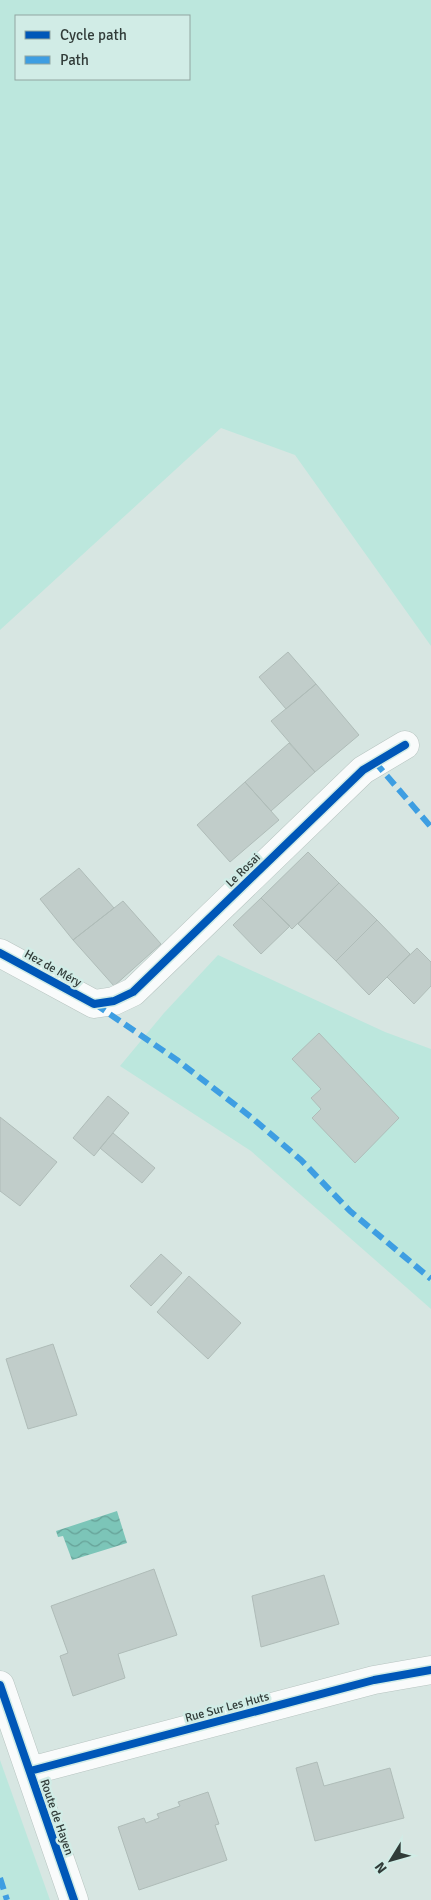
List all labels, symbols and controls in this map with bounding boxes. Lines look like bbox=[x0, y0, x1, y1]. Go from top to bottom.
legend bbox=[15, 15, 190, 80]
text: Cycle path bbox=[60, 26, 127, 44]
text: Path bbox=[60, 51, 89, 69]
street label: Le Rosai bbox=[223, 850, 264, 891]
street label: Hez de Méry bbox=[22, 947, 84, 990]
street label: Rue Sur Les Huts bbox=[183, 1689, 271, 1726]
street label: Route de Hayen bbox=[36, 1777, 77, 1857]
north arrow bbox=[366, 1835, 416, 1885]
text: N bbox=[371, 1859, 391, 1877]

